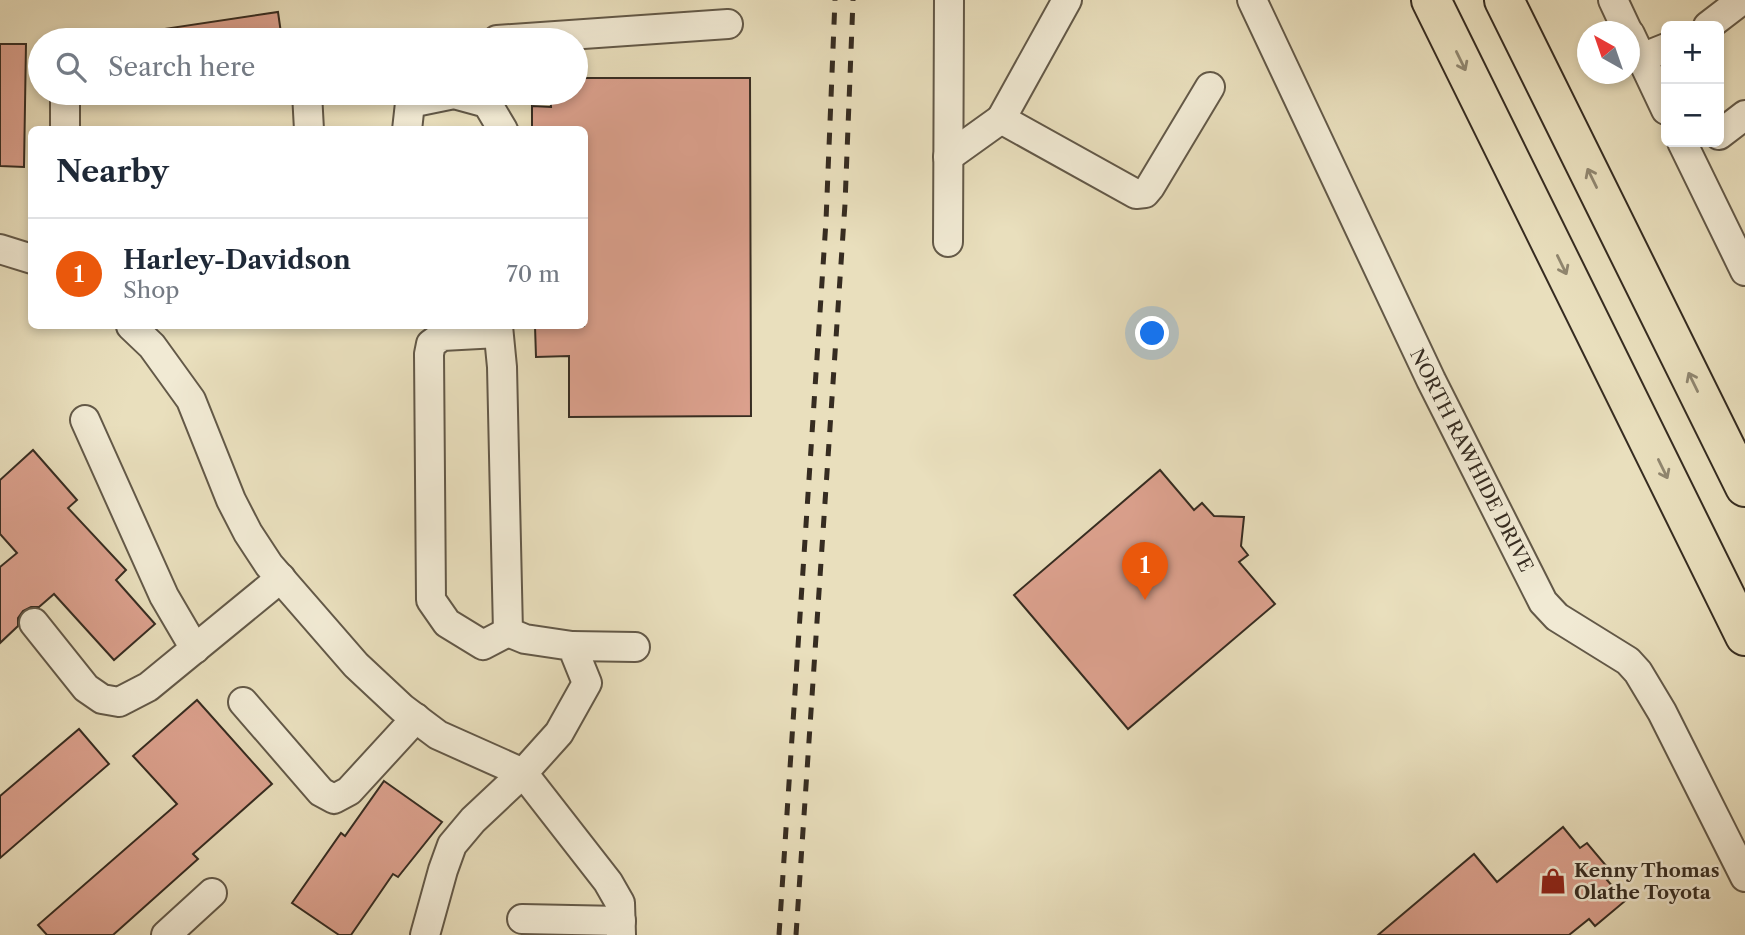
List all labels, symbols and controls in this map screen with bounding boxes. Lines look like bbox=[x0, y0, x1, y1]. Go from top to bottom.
north arrow bbox=[1577, 21, 1640, 84]
map controls bbox=[1661, 21, 1724, 147]
button: + bbox=[1661, 21, 1724, 84]
search box bbox=[28, 28, 588, 105]
icon: search bbox=[52, 48, 90, 86]
one-way arrow bbox=[1455, 50, 1468, 71]
text: Search here bbox=[108, 51, 255, 83]
button: − bbox=[1661, 84, 1724, 147]
text: Nearby bbox=[56, 153, 169, 190]
one-way arrow bbox=[1584, 168, 1598, 189]
text: Harley-Davidson bbox=[123, 244, 351, 276]
one-way arrow bbox=[1555, 254, 1569, 275]
text: 1 bbox=[74, 260, 84, 288]
text: 70 m bbox=[507, 260, 560, 288]
text: Shop bbox=[123, 276, 179, 304]
your location bbox=[1135, 316, 1169, 350]
street label: NORTH RAWHIDE DRIVE bbox=[1405, 345, 1538, 576]
one-way arrow bbox=[1685, 372, 1699, 393]
one-way arrow bbox=[1656, 458, 1670, 479]
pin: 1 bbox=[1122, 542, 1168, 600]
place label: Kenny Thomas Olathe Toyota bbox=[1574, 859, 1720, 904]
shop icon: Kenny Thomas Olathe Toyota bbox=[1538, 866, 1568, 896]

